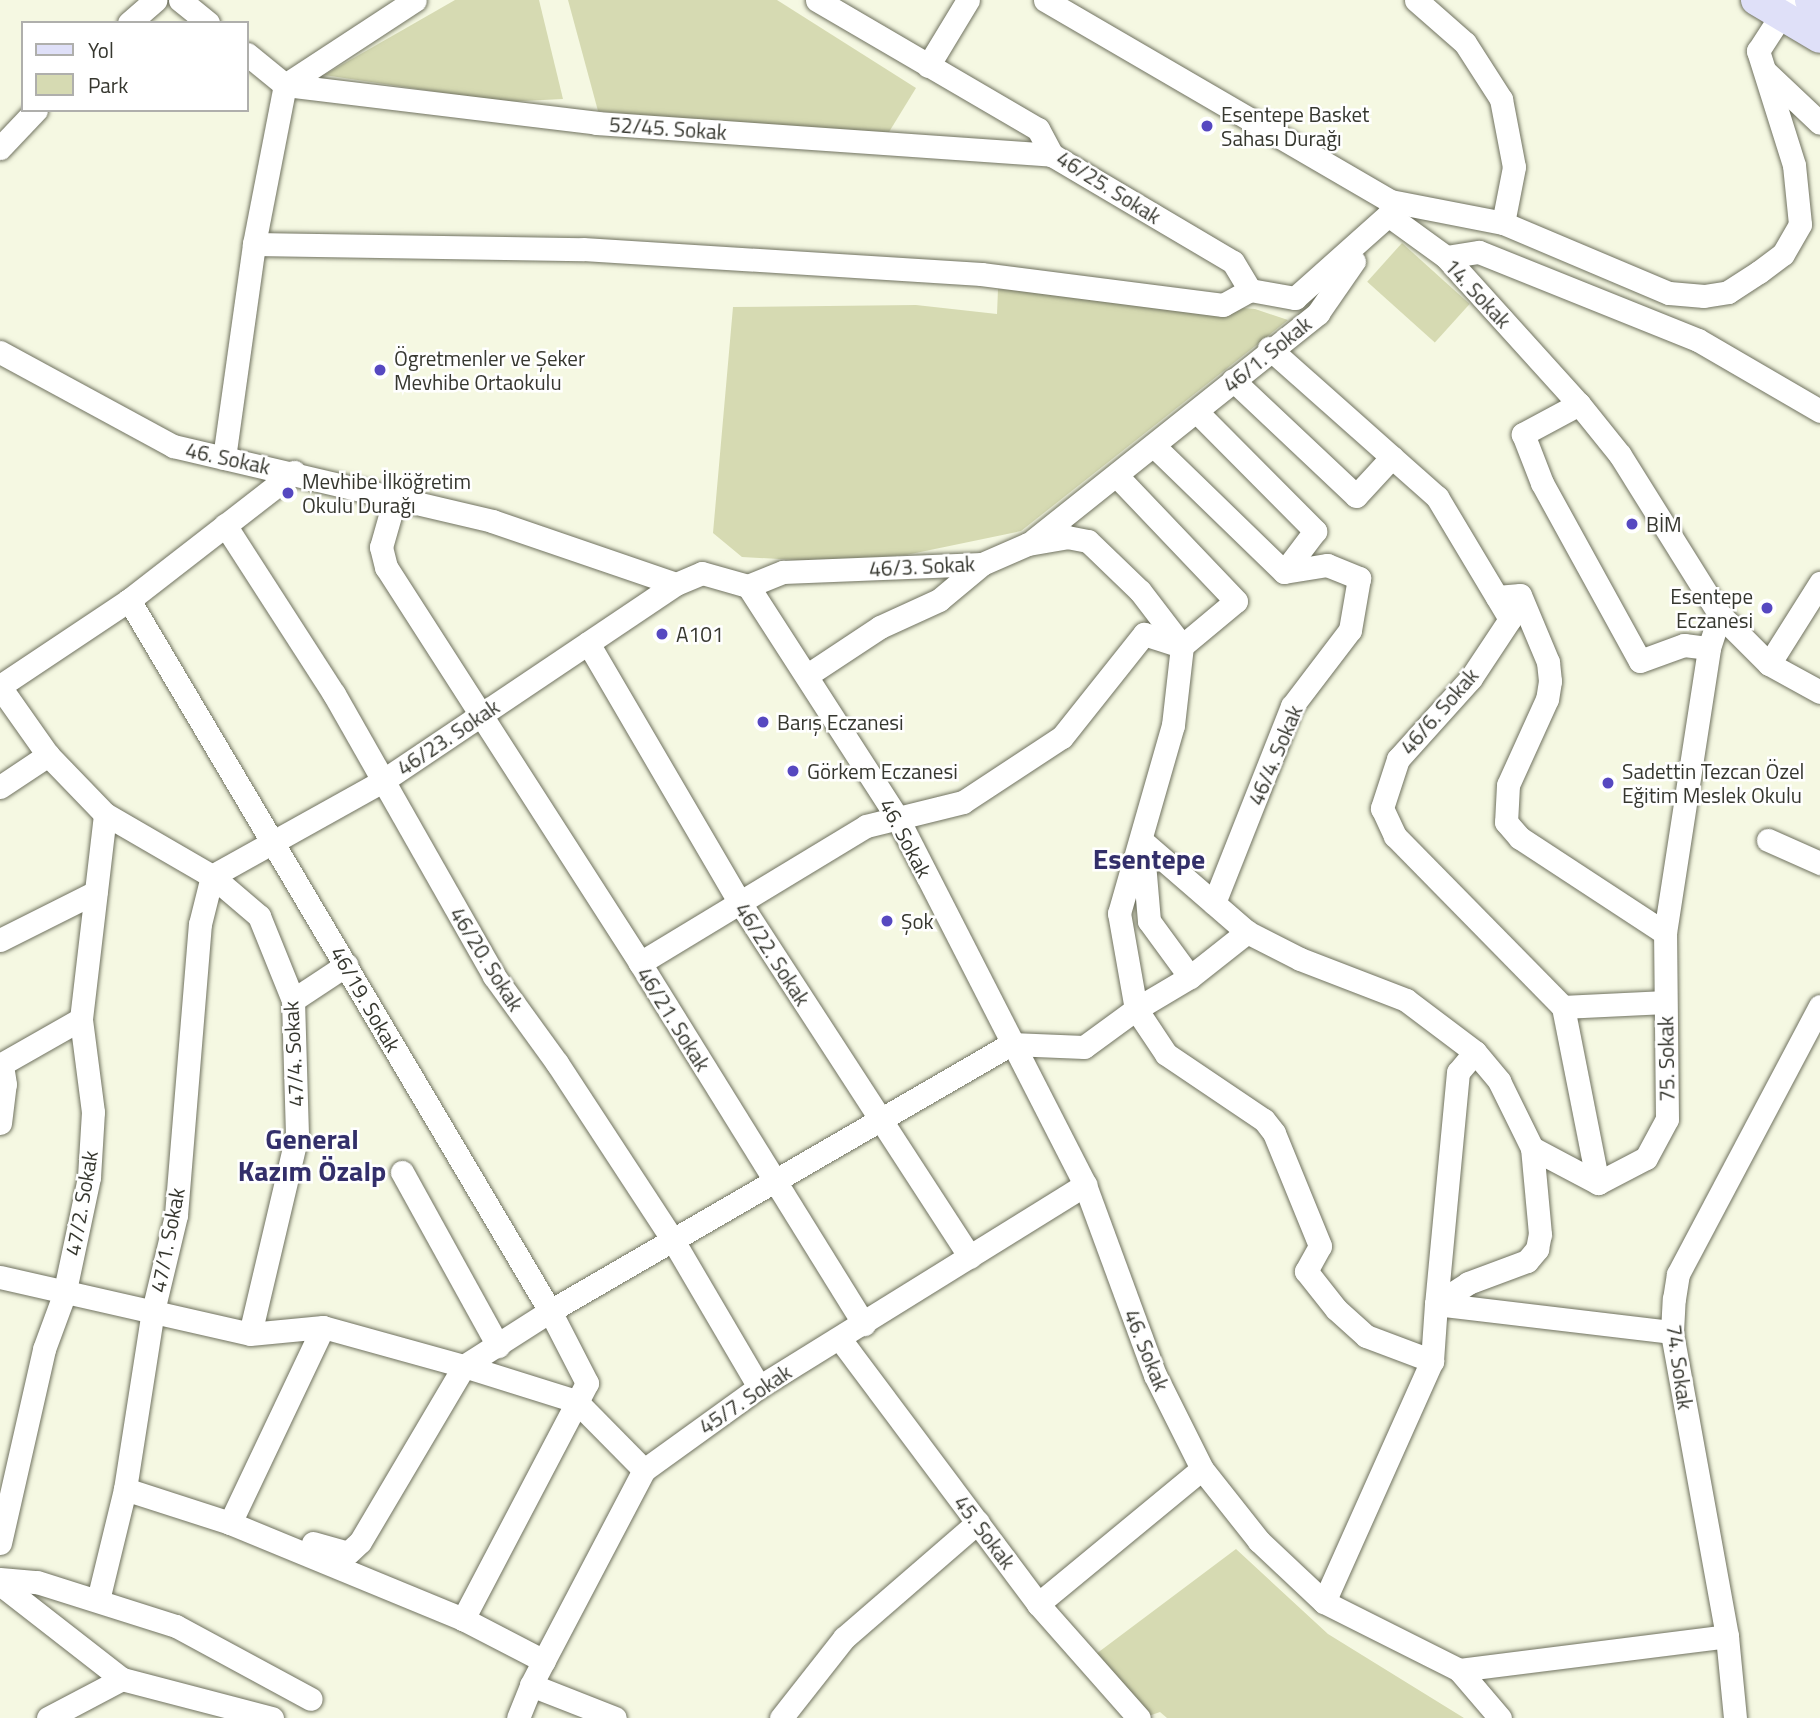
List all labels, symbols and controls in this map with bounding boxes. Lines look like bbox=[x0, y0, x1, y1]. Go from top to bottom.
legend bbox=[21, 21, 248, 112]
text: Yol bbox=[88, 34, 114, 66]
text: Park bbox=[88, 69, 128, 101]
place label: Esentepe Basket Sahası Durağı bbox=[1221, 101, 1369, 151]
street label: 52/45. Sokak bbox=[608, 111, 728, 145]
marker: Esentepe Basket Sahası Durağı bbox=[1199, 118, 1215, 134]
street label: 46/25. Sokak bbox=[1052, 145, 1166, 229]
street label: 14. Sokak bbox=[1440, 253, 1516, 333]
street label: 46/1. Sokak bbox=[1218, 311, 1316, 397]
place label: Ögretmenler ve Şeker Mevhibe Ortaokulu bbox=[394, 345, 585, 395]
marker: Ögretmenler ve Şeker Mevhibe Ortaokulu bbox=[372, 362, 388, 378]
street label: 46. Sokak bbox=[183, 437, 273, 479]
place label: Mevhibe İlköğretim Okulu Durağı bbox=[302, 468, 471, 518]
marker: Mevhibe İlköğretim Okulu Durağı bbox=[280, 485, 296, 501]
place label: BİM bbox=[1646, 511, 1682, 537]
marker: BİM bbox=[1624, 516, 1640, 532]
street label: 46/3. Sokak bbox=[868, 551, 976, 581]
place label: Esentepe Eczanesi bbox=[1670, 583, 1753, 633]
marker: Esentepe Eczanesi bbox=[1759, 600, 1775, 616]
place label: A101 bbox=[676, 621, 724, 647]
marker: A101 bbox=[654, 626, 670, 642]
street label: 46/6. Sokak bbox=[1395, 663, 1483, 759]
street label: 46/23. Sokak bbox=[392, 694, 504, 780]
street label: 46/4. Sokak bbox=[1243, 701, 1307, 809]
place label: Barış Eczanesi bbox=[777, 709, 904, 735]
marker: Barış Eczanesi bbox=[755, 714, 771, 730]
place label: Görkem Eczanesi bbox=[807, 758, 958, 784]
place label: Sadettin Tezcan Özel Eğitim Meslek Okulu bbox=[1622, 758, 1804, 808]
marker: Görkem Eczanesi bbox=[785, 763, 801, 779]
marker: Sadettin Tezcan Özel Eğitim Meslek Okulu bbox=[1600, 775, 1616, 791]
street label: 46. Sokak bbox=[875, 794, 937, 882]
district label: Esentepe bbox=[1093, 842, 1205, 876]
street label: 46/22. Sokak bbox=[730, 898, 816, 1010]
street label: 46/20. Sokak bbox=[445, 902, 529, 1016]
place label: Şok bbox=[901, 908, 934, 934]
marker: Şok bbox=[879, 913, 895, 929]
street label: 46/19. Sokak bbox=[326, 942, 406, 1056]
street label: 46/21. Sokak bbox=[632, 962, 716, 1076]
street label: 47/4. Sokak bbox=[278, 1000, 308, 1108]
street label: 75. Sokak bbox=[1653, 1016, 1679, 1102]
district label: General Kazım Özalp bbox=[238, 1122, 386, 1188]
street label: 47/2. Sokak bbox=[59, 1149, 103, 1257]
street label: 47/1. Sokak bbox=[145, 1186, 189, 1294]
street label: 46. Sokak bbox=[1119, 1306, 1175, 1394]
street label: 74. Sokak bbox=[1662, 1323, 1698, 1411]
street label: 45/7. Sokak bbox=[694, 1359, 796, 1439]
street label: 45. Sokak bbox=[949, 1490, 1021, 1574]

